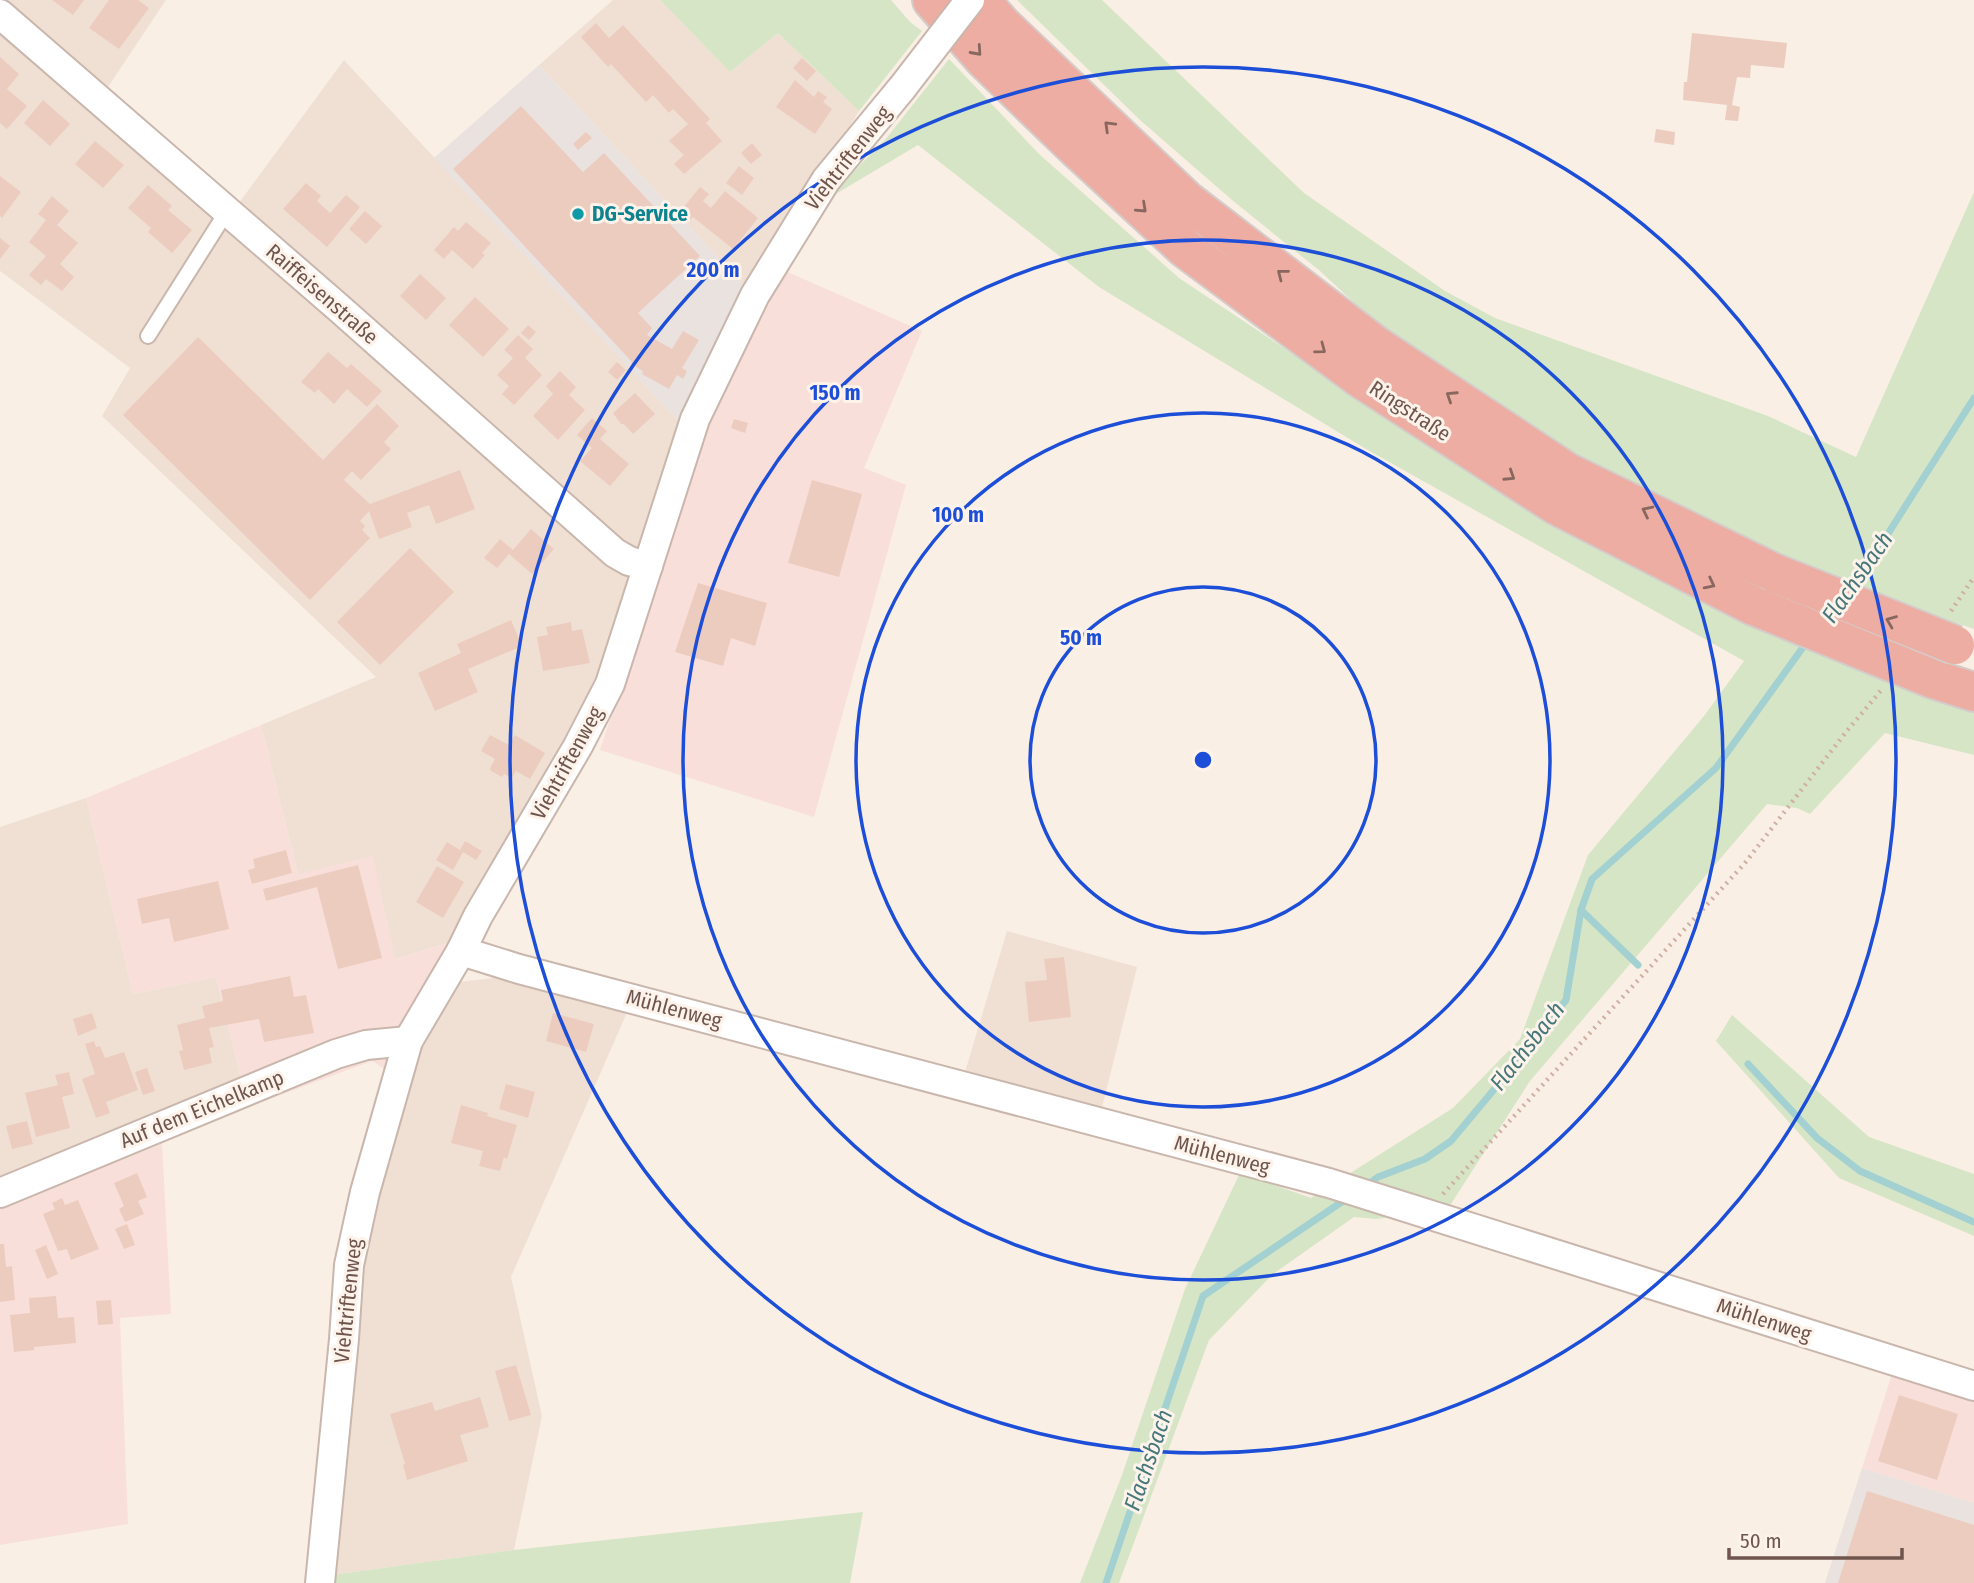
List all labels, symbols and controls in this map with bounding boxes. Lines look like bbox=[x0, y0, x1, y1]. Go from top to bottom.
one-way arrow bbox=[969, 43, 981, 56]
street label: Viehtriftenweg bbox=[799, 101, 897, 215]
one-way arrow bbox=[1104, 122, 1117, 135]
one-way arrow bbox=[1134, 200, 1147, 212]
place label: DG-Service bbox=[592, 201, 688, 227]
marker: DG-Service bbox=[570, 206, 586, 222]
street label: Raiffeisenstraße bbox=[261, 238, 383, 350]
text: 200 m bbox=[685, 257, 740, 283]
one-way arrow bbox=[1277, 269, 1289, 282]
one-way arrow bbox=[1313, 341, 1326, 354]
street label: Ringstraße bbox=[1364, 375, 1456, 447]
text: 150 m bbox=[809, 380, 861, 406]
one-way arrow bbox=[1446, 391, 1459, 404]
one-way arrow bbox=[1503, 467, 1516, 480]
text: 100 m bbox=[932, 502, 984, 528]
one-way arrow bbox=[1642, 505, 1654, 519]
water label: Flachsbach bbox=[1815, 526, 1899, 628]
one-way arrow bbox=[1703, 575, 1715, 589]
one-way arrow bbox=[1886, 616, 1898, 630]
text: 50 m bbox=[1060, 625, 1102, 651]
street label: Viehtriftenweg bbox=[525, 702, 609, 824]
centre of rings bbox=[1191, 748, 1215, 772]
street label: Mühlenweg bbox=[623, 984, 725, 1034]
water label: Flachsbach bbox=[1484, 996, 1570, 1096]
street label: Auf dem Eichelkamp bbox=[116, 1064, 288, 1154]
street label: Mühlenweg bbox=[1171, 1130, 1273, 1180]
street label: Viehtriftenweg bbox=[329, 1237, 367, 1365]
street label: Mühlenweg bbox=[1713, 1293, 1815, 1348]
water label: Flachsbach bbox=[1118, 1406, 1178, 1514]
scale bar bbox=[1729, 1516, 1902, 1560]
text: 50 m bbox=[1740, 1528, 1782, 1554]

